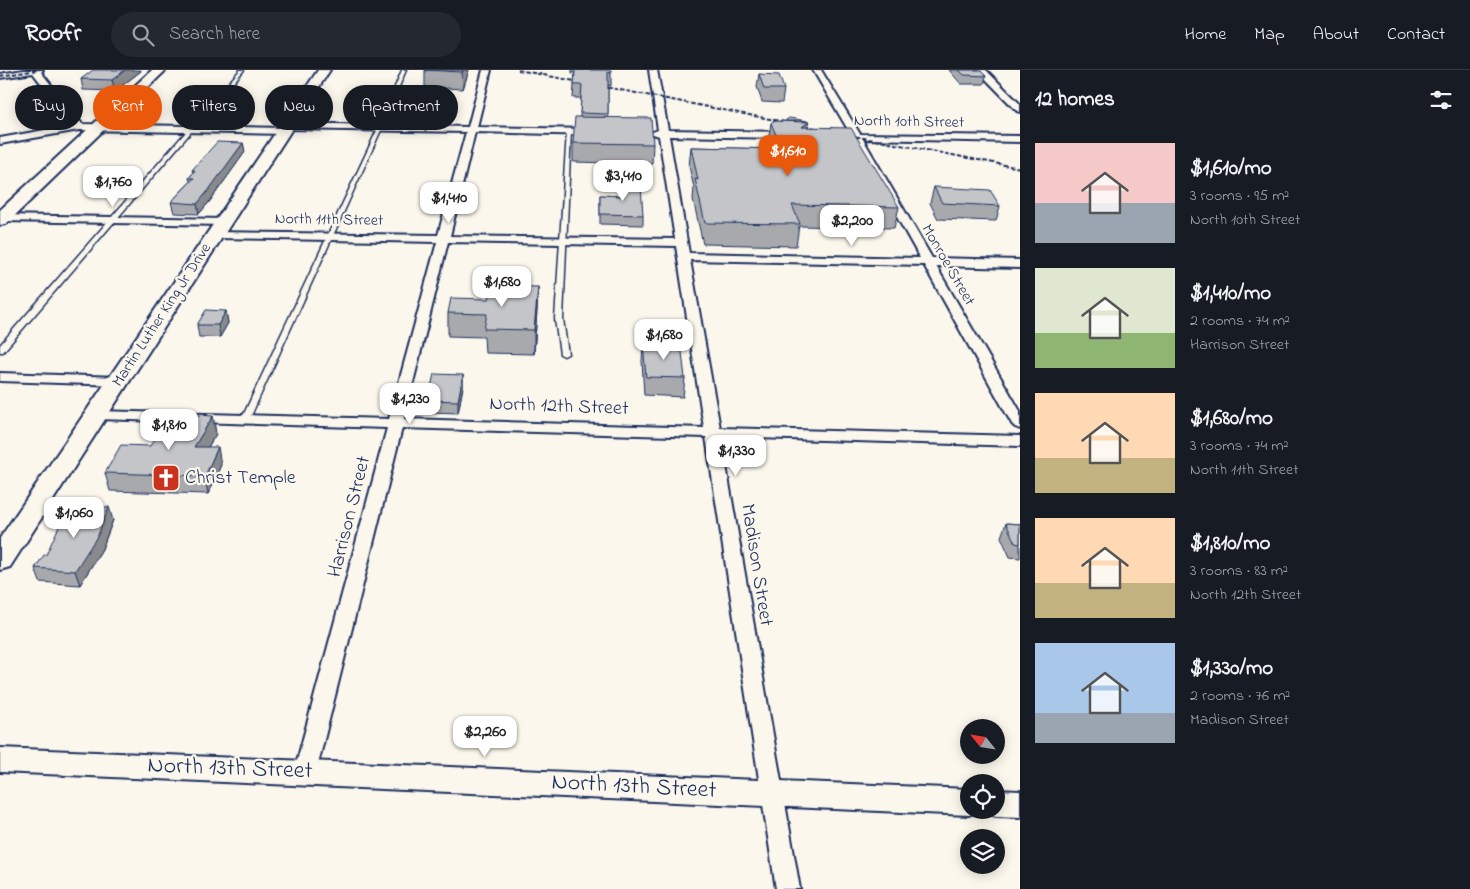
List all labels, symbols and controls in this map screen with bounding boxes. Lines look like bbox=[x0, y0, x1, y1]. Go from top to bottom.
search box bbox=[111, 12, 461, 57]
text: Roofr bbox=[25, 17, 81, 52]
icon: search bbox=[129, 21, 157, 49]
text: Search here bbox=[169, 21, 260, 48]
text: Home bbox=[1185, 22, 1226, 48]
text: Map bbox=[1254, 22, 1285, 48]
text: About bbox=[1313, 22, 1359, 48]
text: Contact bbox=[1387, 22, 1445, 48]
chip: Buy bbox=[15, 85, 83, 130]
chip: Rent bbox=[93, 85, 162, 130]
chip: Filters bbox=[172, 85, 255, 130]
chip: New bbox=[265, 85, 333, 130]
chip: Apartment bbox=[343, 85, 458, 130]
text: 12 homes bbox=[1035, 85, 1115, 115]
icon: filters bbox=[1427, 86, 1455, 114]
street label: North 10th Street bbox=[854, 109, 965, 135]
pin: $1,610 bbox=[747, 134, 829, 177]
text: $1,610 bbox=[770, 139, 806, 163]
text: $1,610/mo bbox=[1190, 154, 1272, 184]
pin: $3,410 bbox=[582, 160, 664, 202]
icon: home bbox=[1075, 163, 1135, 223]
text: $3,410 bbox=[604, 164, 642, 188]
pin: $1,760 bbox=[72, 166, 154, 208]
text: $1,760 bbox=[94, 170, 132, 194]
pin: $1,410 bbox=[408, 182, 490, 224]
text: 3 rooms · 95 m² bbox=[1190, 184, 1289, 208]
text: $1,410 bbox=[431, 186, 467, 210]
pin: $2,200 bbox=[811, 204, 893, 247]
street label: North 11th Street bbox=[275, 207, 384, 233]
text: North 10th Street bbox=[1190, 208, 1300, 232]
text: $2,200 bbox=[831, 209, 873, 233]
street label: Monroe Street bbox=[915, 220, 981, 311]
street label: Martin Luther King Jr Drive bbox=[106, 238, 218, 392]
pin: $1,680 bbox=[461, 266, 543, 308]
text: $1,680 bbox=[483, 270, 521, 294]
text: $1,410/mo bbox=[1190, 279, 1271, 309]
icon: home bbox=[1075, 288, 1135, 348]
text: 2 rooms · 74 m² bbox=[1190, 309, 1290, 333]
pin: $1,680 bbox=[623, 318, 705, 361]
text: $1,680 bbox=[645, 323, 683, 347]
text: Harrison Street bbox=[1190, 333, 1289, 357]
pin: $1,230 bbox=[369, 382, 451, 425]
text: $1,230 bbox=[391, 387, 430, 411]
street label: North 12th Street bbox=[489, 390, 629, 424]
text: $1,680/mo bbox=[1190, 404, 1273, 434]
pin: $1,810 bbox=[128, 408, 210, 451]
text: $1,810 bbox=[151, 413, 187, 437]
icon: home bbox=[1075, 413, 1135, 473]
pin: $1,330 bbox=[695, 434, 777, 477]
text: 3 rooms · 74 m² bbox=[1190, 434, 1289, 458]
text: $1,330 bbox=[717, 439, 755, 463]
street label: Harrison Street bbox=[321, 453, 379, 581]
text: North 11th Street bbox=[1190, 458, 1299, 482]
church icon: Christ Temple bbox=[151, 463, 181, 493]
place label: Christ Temple bbox=[185, 464, 296, 493]
pin: $1,060 bbox=[33, 496, 115, 539]
text: $1,060 bbox=[55, 501, 93, 525]
street label: Madison Street bbox=[732, 502, 780, 629]
text: $1,810/mo bbox=[1190, 529, 1270, 559]
icon: home bbox=[1075, 538, 1135, 598]
text: 3 rooms · 83 m² bbox=[1190, 559, 1288, 583]
text: North 12th Street bbox=[1190, 583, 1301, 607]
text: $1,330/mo bbox=[1190, 654, 1273, 684]
icon: home bbox=[1075, 663, 1135, 723]
text: 2 rooms · 76 m² bbox=[1190, 684, 1290, 708]
text: Madison Street bbox=[1190, 708, 1289, 732]
pin: $2,260 bbox=[444, 716, 526, 758]
north arrow bbox=[960, 719, 1005, 764]
map controls bbox=[960, 719, 1005, 874]
text: $2,260 bbox=[464, 720, 506, 744]
street label: North 13th Street bbox=[147, 749, 313, 789]
street label: North 13th Street bbox=[551, 765, 717, 809]
button: locate bbox=[960, 774, 1005, 819]
button: layers bbox=[960, 829, 1005, 874]

